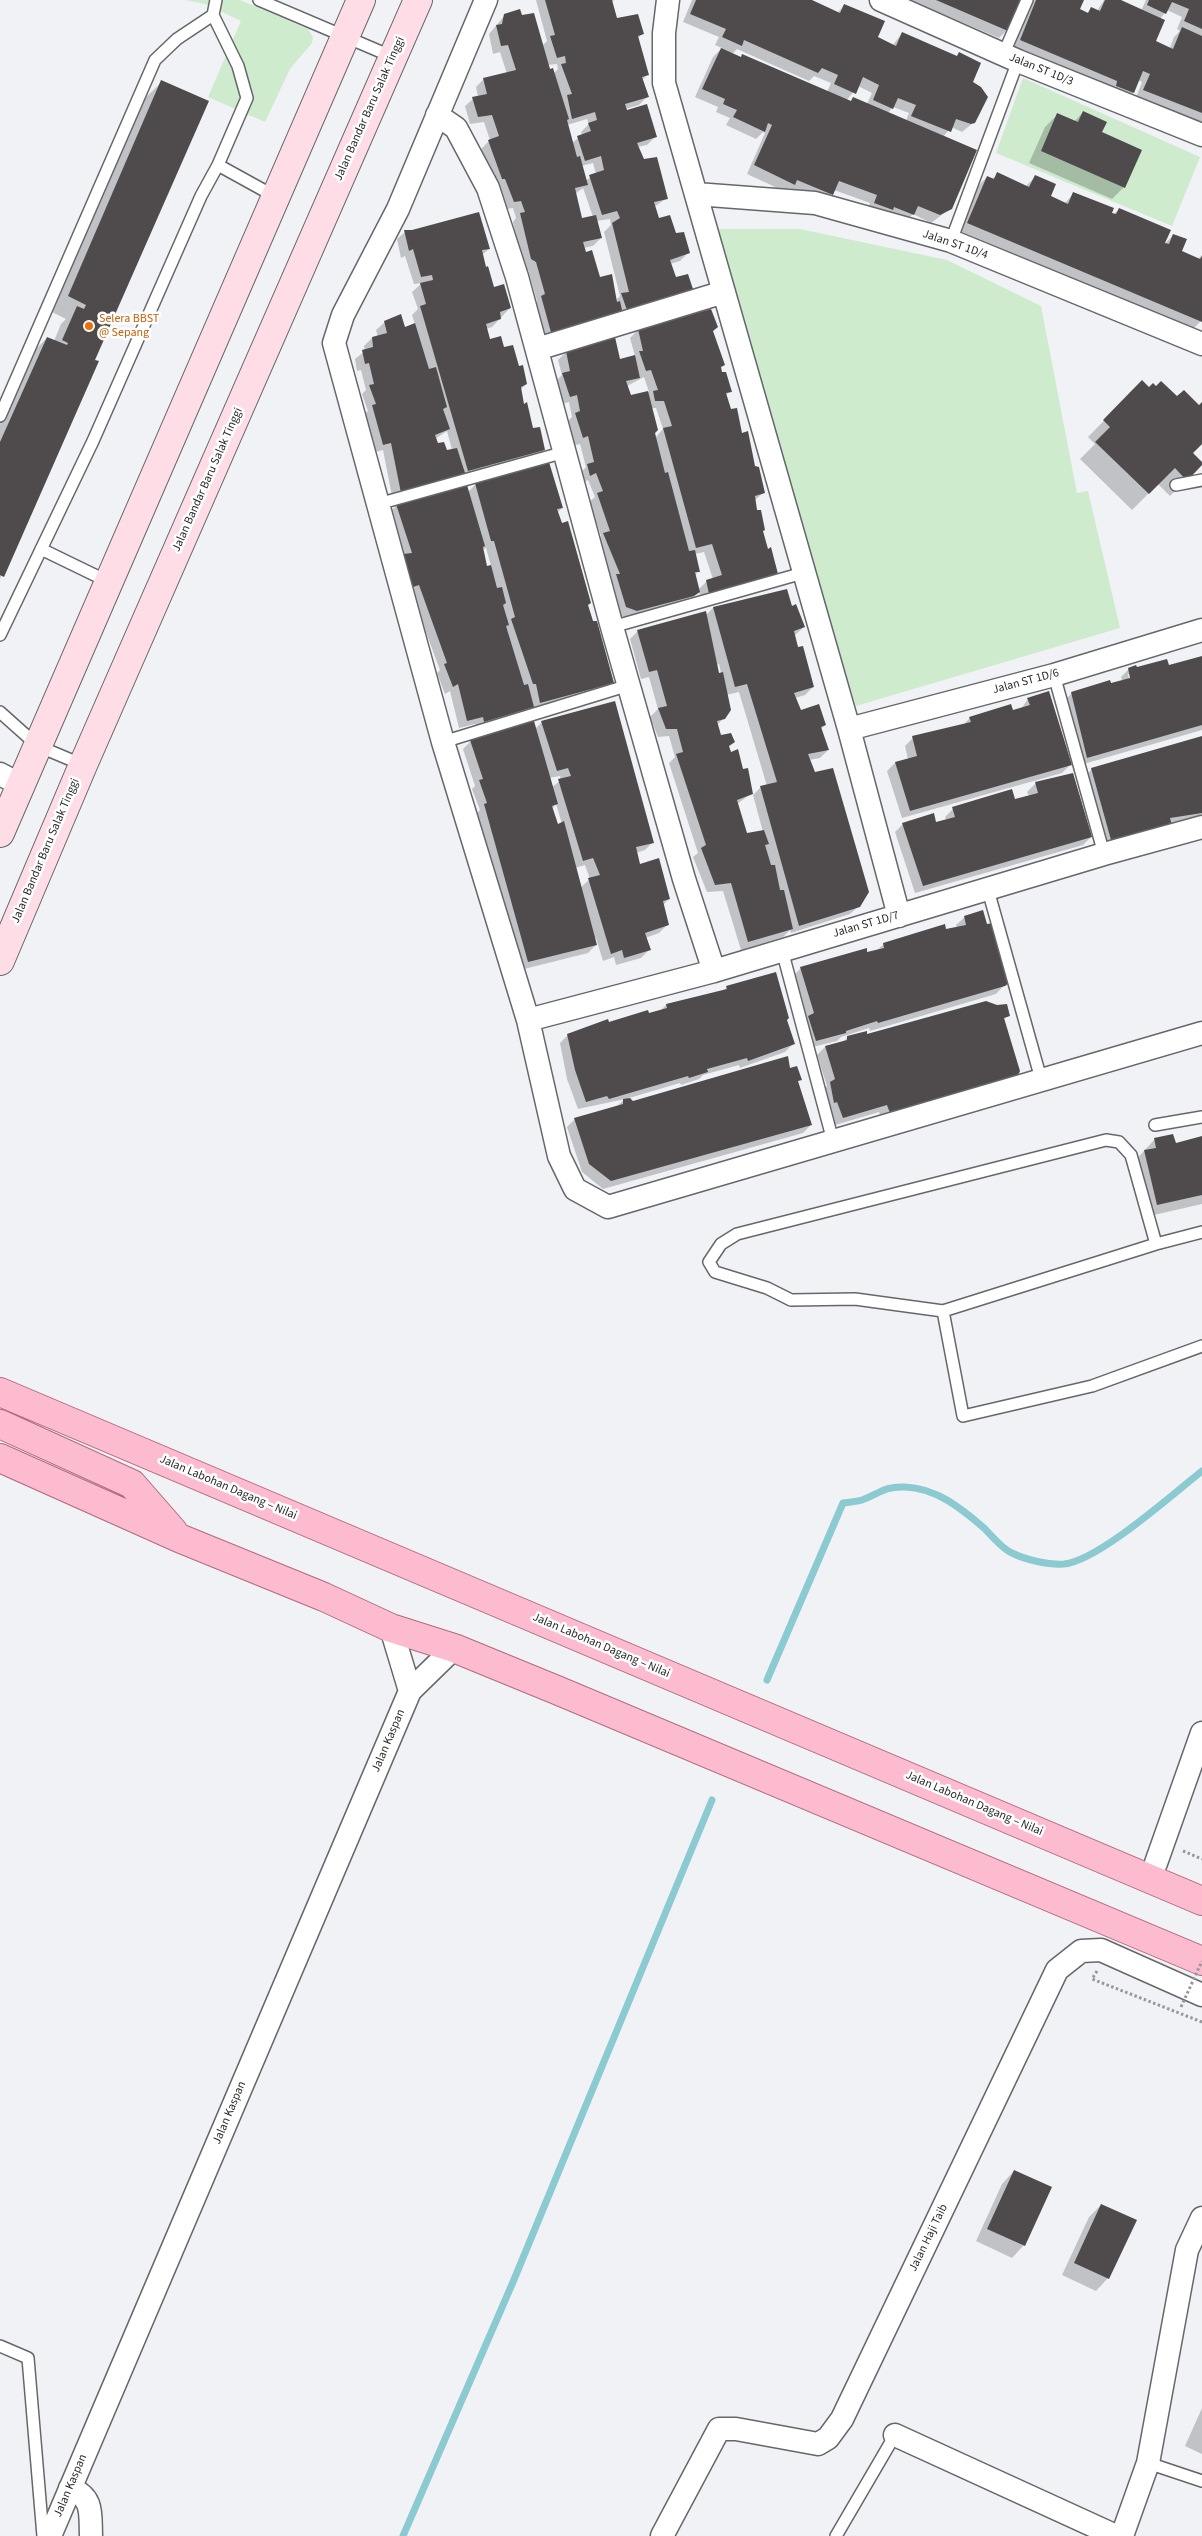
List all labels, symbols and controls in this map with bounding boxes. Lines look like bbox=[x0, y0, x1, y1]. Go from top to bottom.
street label: Jalan Bandar Baru Salak Tinggi bbox=[332, 35, 408, 183]
street label: Jalan ST 1D/3 bbox=[1007, 51, 1075, 89]
street label: Jalan ST 1D/4 bbox=[920, 227, 990, 263]
place label: Selera BBST @ Sepang bbox=[99, 312, 159, 340]
marker: Selera BBST @ Sepang bbox=[83, 320, 95, 332]
street label: Jalan Bandar Baru Salak Tinggi bbox=[170, 406, 246, 554]
street label: Jalan ST 1D/6 bbox=[991, 666, 1061, 698]
street label: Jalan Bandar Baru Salak Tinggi bbox=[9, 776, 83, 926]
street label: Jalan ST 1D/7 bbox=[831, 909, 901, 941]
street label: Jalan Labohan Dagang ‒ Nilai bbox=[157, 1452, 299, 1524]
street label: Jalan Labohan Dagang ‒ Nilai bbox=[530, 1610, 672, 1682]
street label: Jalan Kaspan bbox=[369, 1707, 409, 1775]
street label: Jalan Labohan Dagang ‒ Nilai bbox=[903, 1768, 1045, 1840]
street label: Jalan Kaspan bbox=[210, 2079, 250, 2147]
street label: Jalan Haji Taib bbox=[906, 2202, 952, 2274]
street label: Jalan Kaspan bbox=[51, 2452, 91, 2520]

